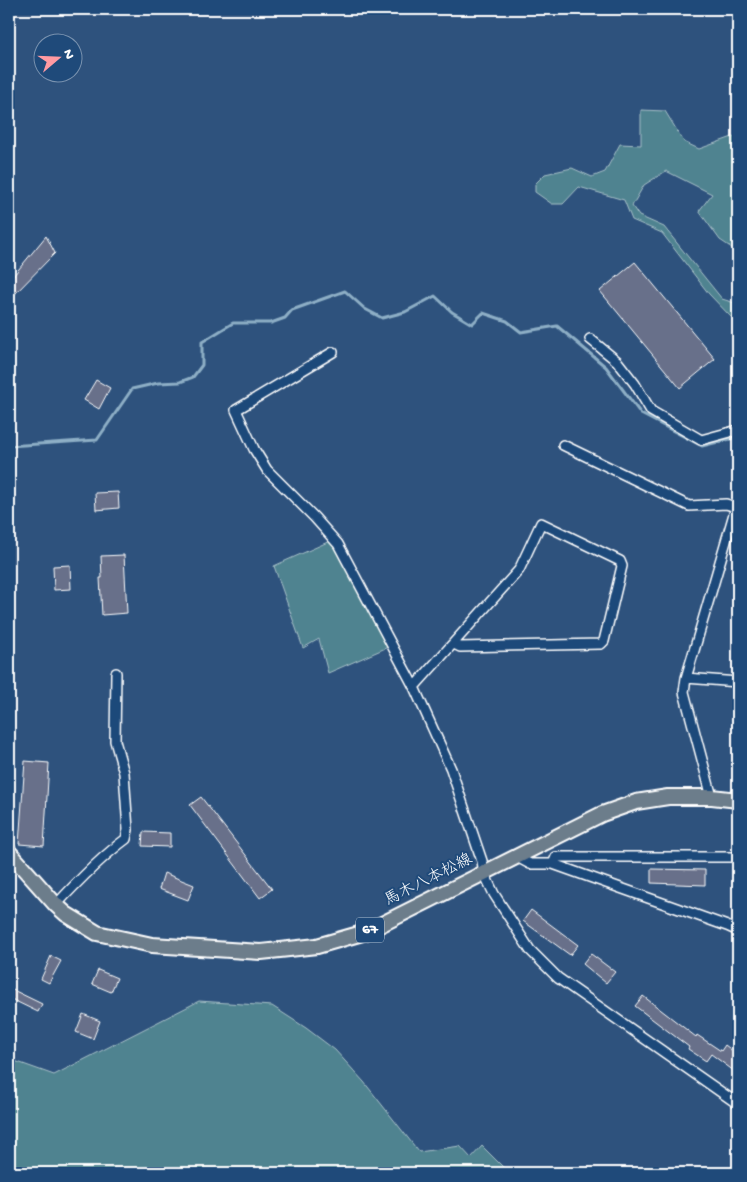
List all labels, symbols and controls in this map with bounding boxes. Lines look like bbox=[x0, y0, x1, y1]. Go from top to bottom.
north arrow bbox=[32, 32, 82, 82]
text: N bbox=[58, 47, 77, 62]
street label: 馬木八本松線 bbox=[381, 849, 476, 911]
road number: 67 bbox=[356, 918, 384, 942]

